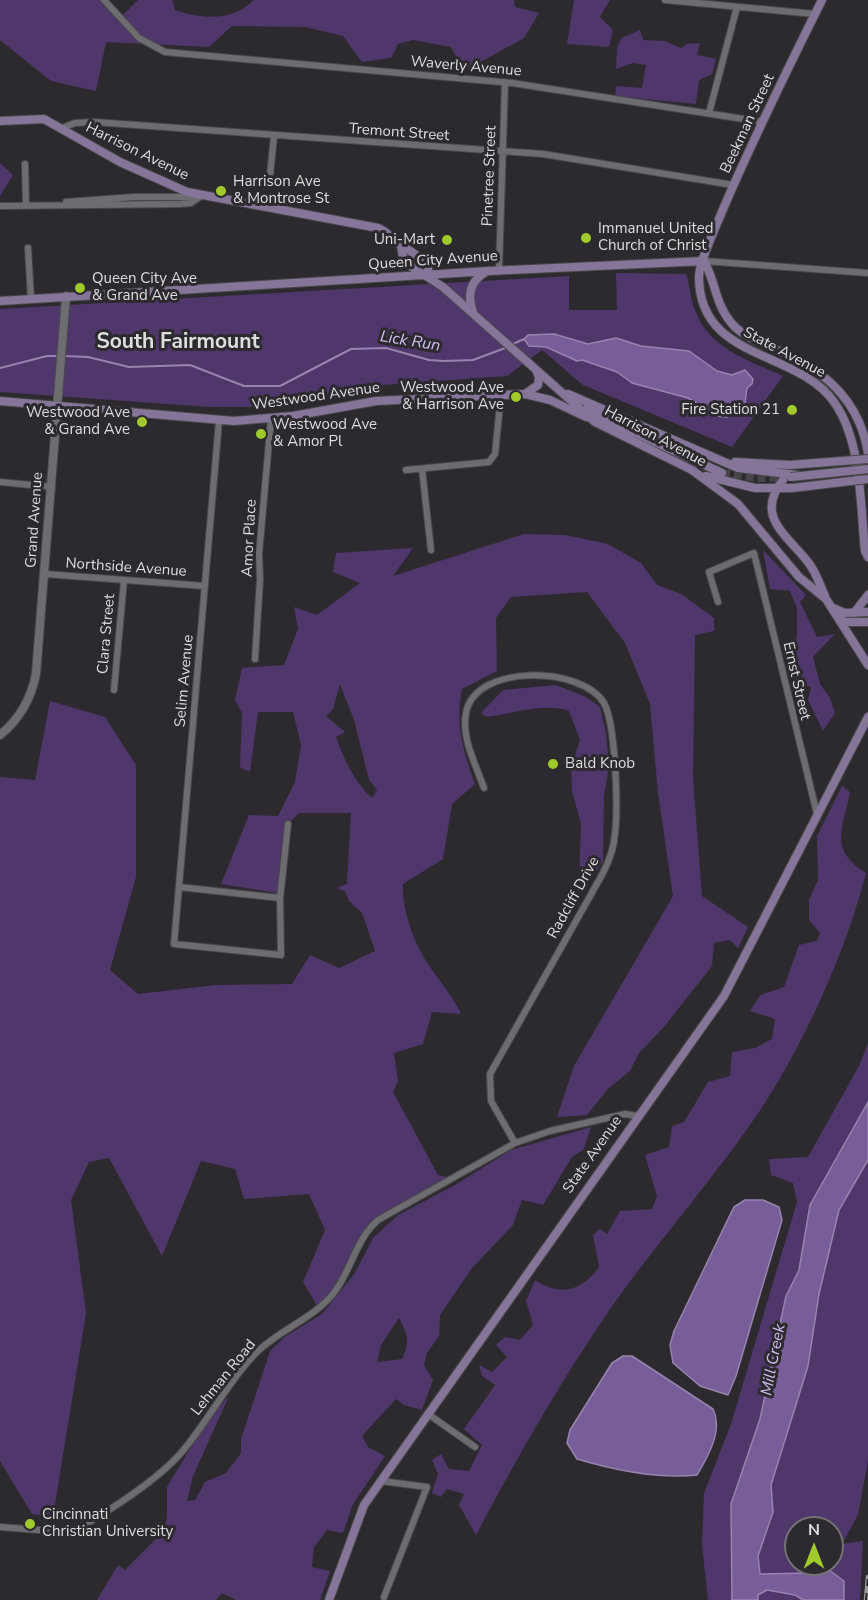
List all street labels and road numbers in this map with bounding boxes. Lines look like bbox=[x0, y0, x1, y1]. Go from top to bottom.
street label: Waverly Avenue bbox=[410, 53, 522, 81]
street label: Beekman Street bbox=[717, 71, 779, 177]
street label: Harrison Avenue bbox=[82, 119, 192, 185]
street label: Tremont Street bbox=[348, 121, 450, 145]
street label: Pinetree Street bbox=[479, 125, 501, 227]
street label: Queen City Avenue bbox=[368, 247, 498, 275]
street label: State Avenue bbox=[740, 324, 828, 382]
street label: Westwood Avenue bbox=[251, 379, 381, 415]
street label: Harrison Avenue bbox=[601, 403, 709, 471]
street label: Grand Avenue bbox=[23, 471, 47, 569]
street label: Amor Place bbox=[239, 499, 261, 577]
street label: Northside Avenue bbox=[65, 555, 187, 581]
street label: Clara Street bbox=[95, 593, 119, 675]
street label: Selim Avenue bbox=[172, 634, 198, 728]
street label: Ernst Street bbox=[778, 640, 814, 722]
street label: Radcliff Drive bbox=[544, 854, 604, 942]
street label: State Avenue bbox=[560, 1113, 626, 1197]
street label: Lehman Road bbox=[188, 1336, 260, 1420]

